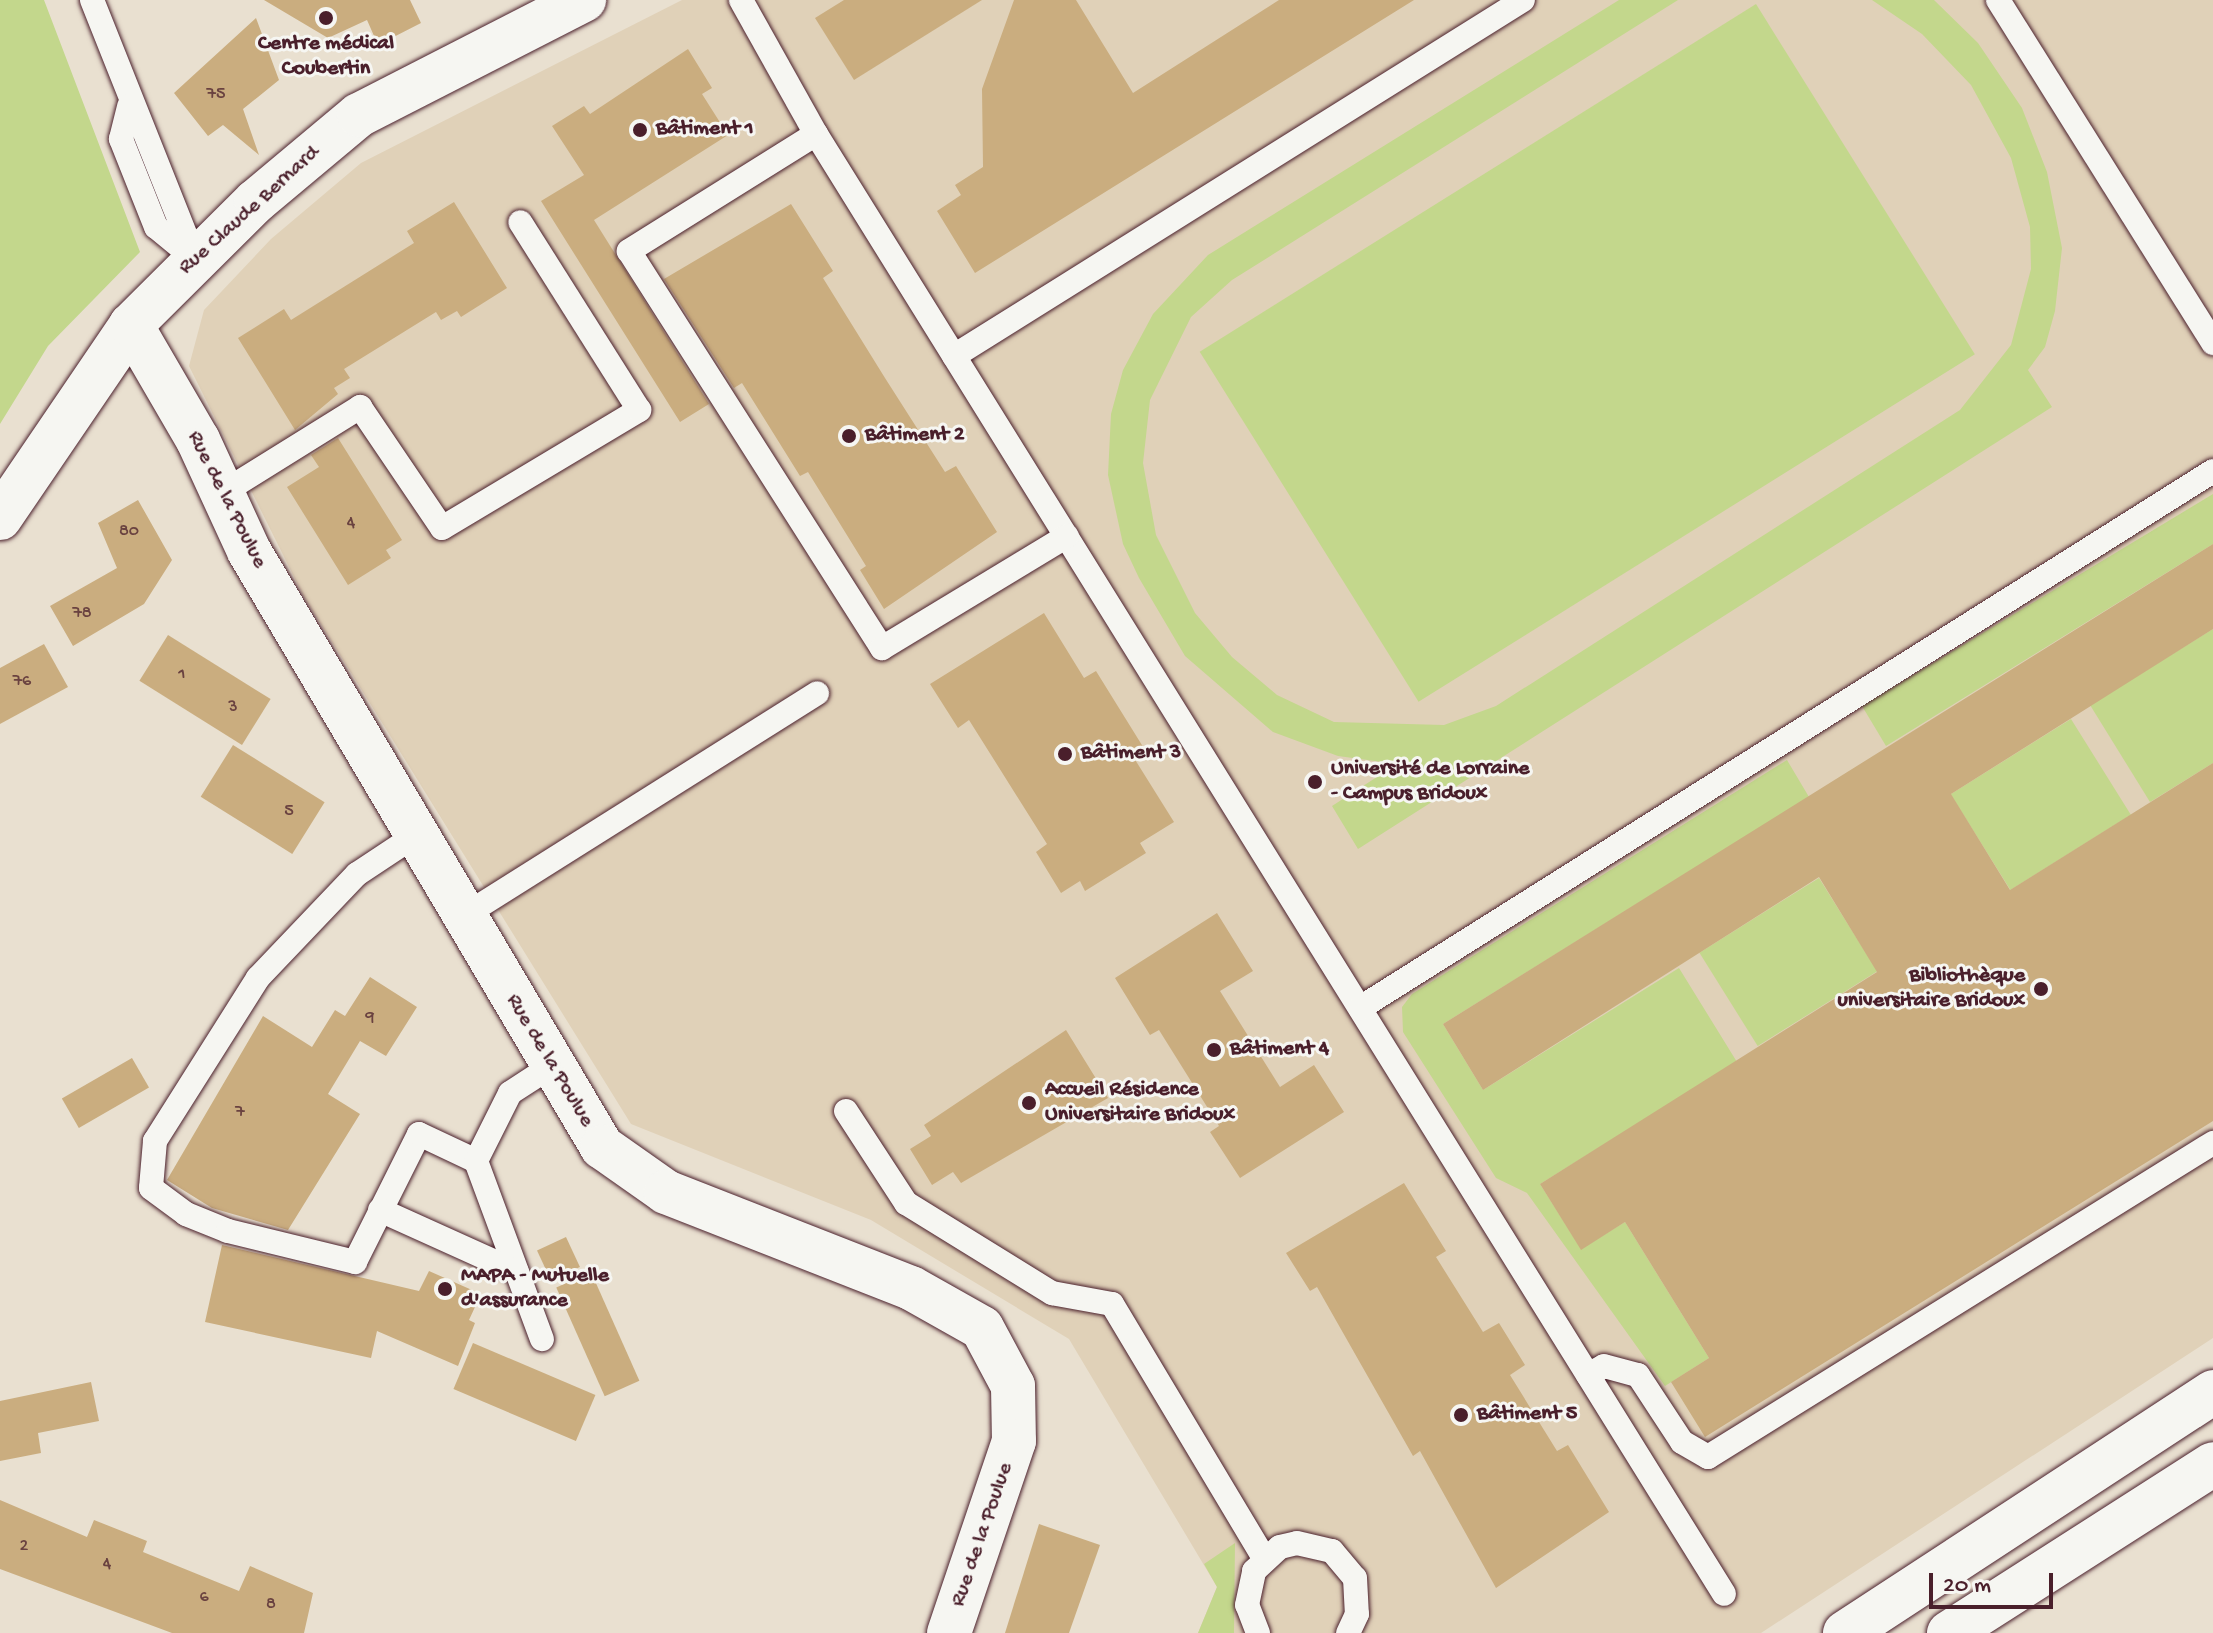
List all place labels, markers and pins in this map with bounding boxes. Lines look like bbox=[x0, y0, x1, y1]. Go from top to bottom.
marker: Centre médical Coubertin bbox=[317, 9, 335, 27]
place label: Centre médical Coubertin bbox=[258, 31, 394, 82]
place label: Bâtiment 1 bbox=[656, 117, 754, 143]
marker: Bâtiment 1 bbox=[631, 121, 649, 139]
place label: Bâtiment 2 bbox=[865, 423, 965, 449]
marker: Bâtiment 2 bbox=[840, 427, 858, 445]
place label: Bâtiment 3 bbox=[1081, 741, 1181, 767]
marker: Bâtiment 3 bbox=[1056, 745, 1074, 763]
place label: Université de Lorraine - Campus Bridoux bbox=[1331, 756, 1529, 808]
marker: Université de Lorraine - Campus Bridoux bbox=[1306, 773, 1324, 791]
place label: Bibliothèque universitaire Bridoux bbox=[1837, 963, 2025, 1014]
marker: Bibliothèque universitaire Bridoux bbox=[2032, 980, 2050, 998]
place label: Bâtiment 4 bbox=[1230, 1037, 1329, 1063]
marker: Bâtiment 4 bbox=[1205, 1041, 1223, 1059]
place label: Accueil Résidence Universitaire Bridoux bbox=[1045, 1077, 1235, 1128]
marker: Accueil Résidence Universitaire Bridoux bbox=[1020, 1094, 1038, 1112]
place label: MAPA - Mutuelle d'assurance bbox=[461, 1263, 609, 1314]
marker: MAPA - Mutuelle d'assurance bbox=[436, 1280, 454, 1298]
place label: Bâtiment 5 bbox=[1477, 1402, 1577, 1428]
marker: Bâtiment 5 bbox=[1452, 1406, 1470, 1424]

